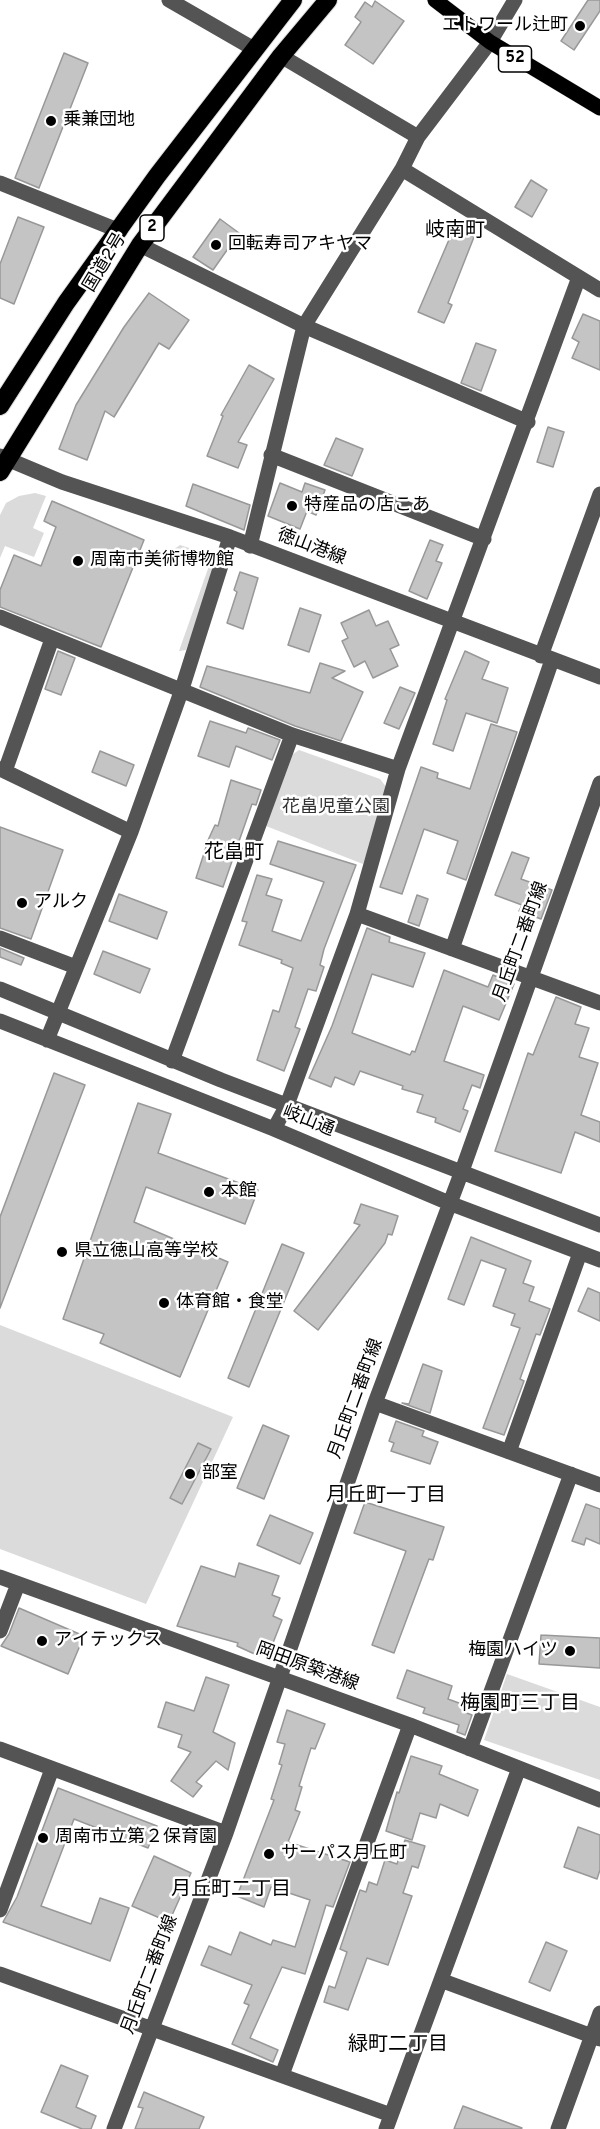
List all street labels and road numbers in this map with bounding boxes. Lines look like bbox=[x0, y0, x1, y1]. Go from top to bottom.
road number: 52 bbox=[498, 46, 532, 72]
road number: 2 bbox=[140, 215, 164, 241]
street label: 国道2号 bbox=[80, 230, 132, 296]
street label: 徳山港線 bbox=[274, 525, 348, 571]
street label: 月丘町二番町線 bbox=[490, 879, 554, 1005]
street label: 岐山通 bbox=[279, 1102, 337, 1142]
street label: 月丘町二番町線 bbox=[325, 1336, 389, 1462]
street label: 岡田原築港線 bbox=[253, 1639, 361, 1697]
street label: 月丘町二番町線 bbox=[118, 1912, 184, 2038]

